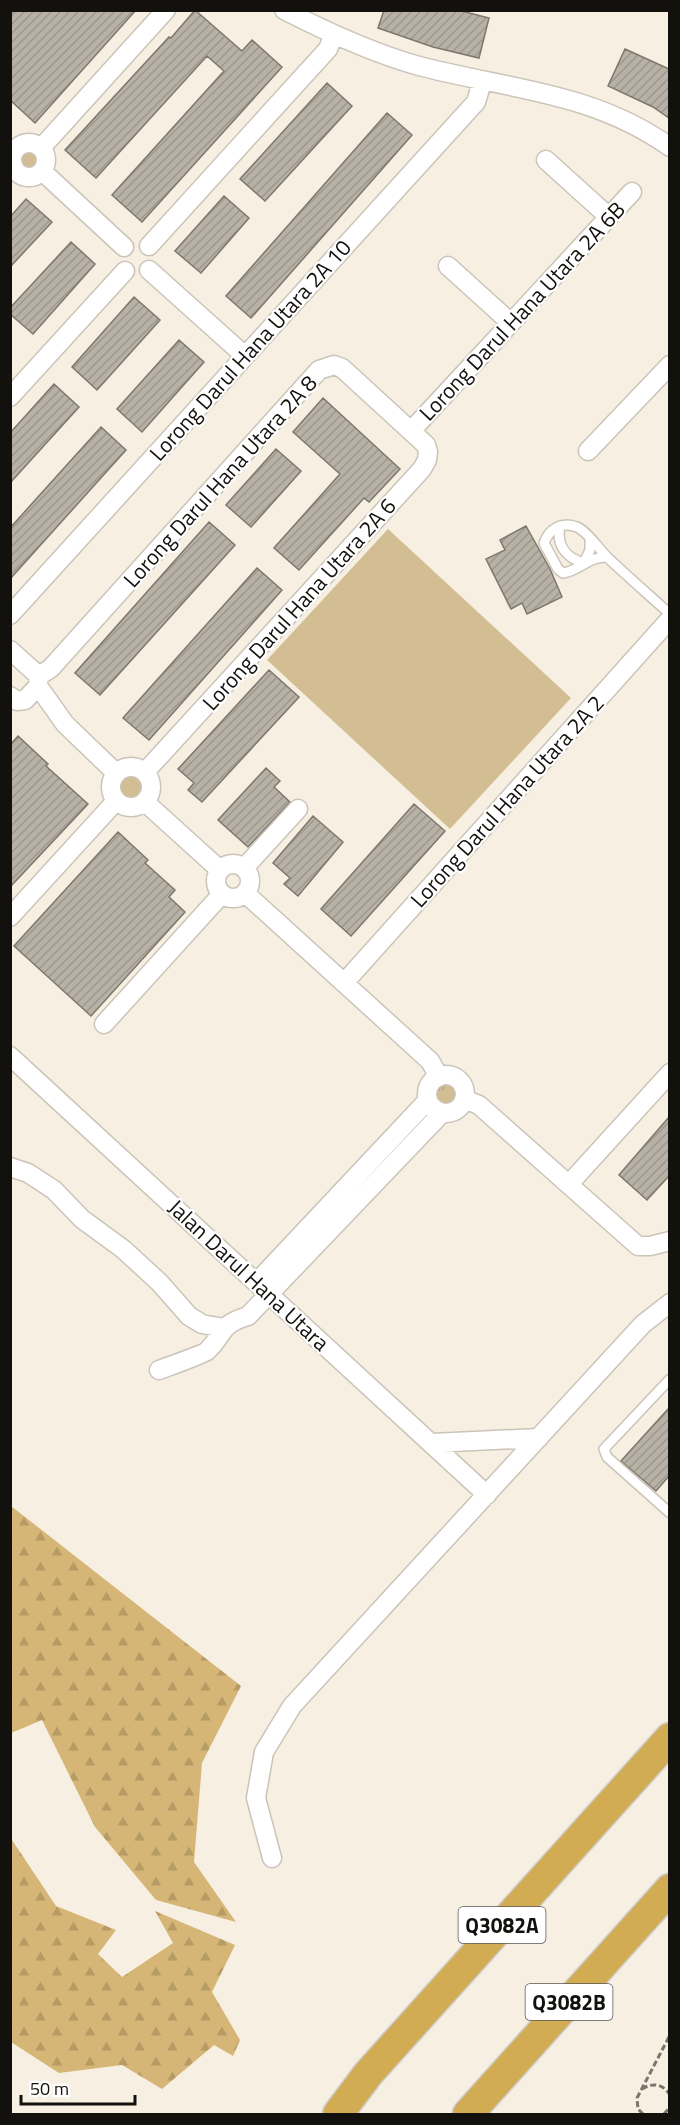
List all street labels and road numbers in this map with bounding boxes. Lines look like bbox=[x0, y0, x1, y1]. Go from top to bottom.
street label: Lorong Darul Hana Utara 2A 6B bbox=[411, 194, 633, 428]
street label: Lorong Darul Hana Utara 2A 10 bbox=[141, 232, 359, 468]
street label: Lorong Darul Hana Utara 2A 8 bbox=[115, 367, 325, 595]
street label: Lorong Darul Hana Utara 2A 6 bbox=[194, 490, 404, 718]
street label: Lorong Darul Hana Utara 2A 2 bbox=[402, 687, 612, 915]
street label: Jalan Darul Hana Utara bbox=[161, 1191, 337, 1359]
road number: Q3082A bbox=[458, 1907, 546, 1943]
road number: Q3082B bbox=[526, 1984, 612, 2020]

